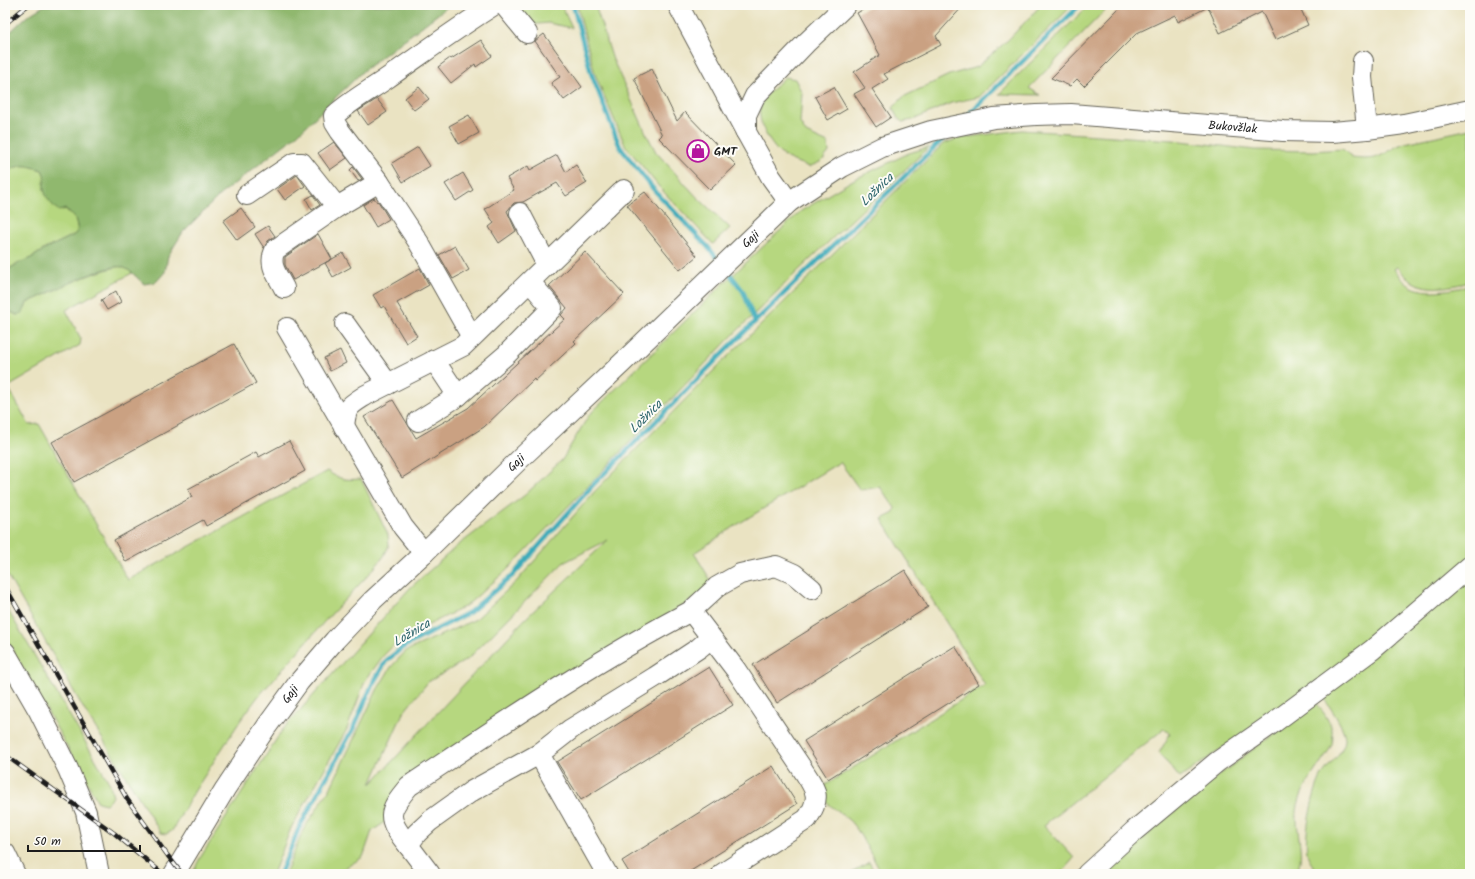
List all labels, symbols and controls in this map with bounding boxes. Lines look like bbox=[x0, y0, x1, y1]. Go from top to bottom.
street label: Bukovžlak bbox=[1208, 116, 1258, 139]
shop icon: GMT bbox=[685, 138, 711, 164]
place label: GMT bbox=[714, 142, 738, 161]
water label: Ložnica bbox=[855, 168, 900, 212]
street label: Gaji bbox=[737, 225, 765, 253]
water label: Ložnica bbox=[624, 395, 668, 439]
street label: Gaji bbox=[503, 449, 531, 477]
water label: Ložnica bbox=[389, 613, 435, 653]
street label: Gaji bbox=[277, 680, 304, 708]
scale bar bbox=[28, 827, 140, 853]
text: 50 m bbox=[34, 832, 61, 851]

